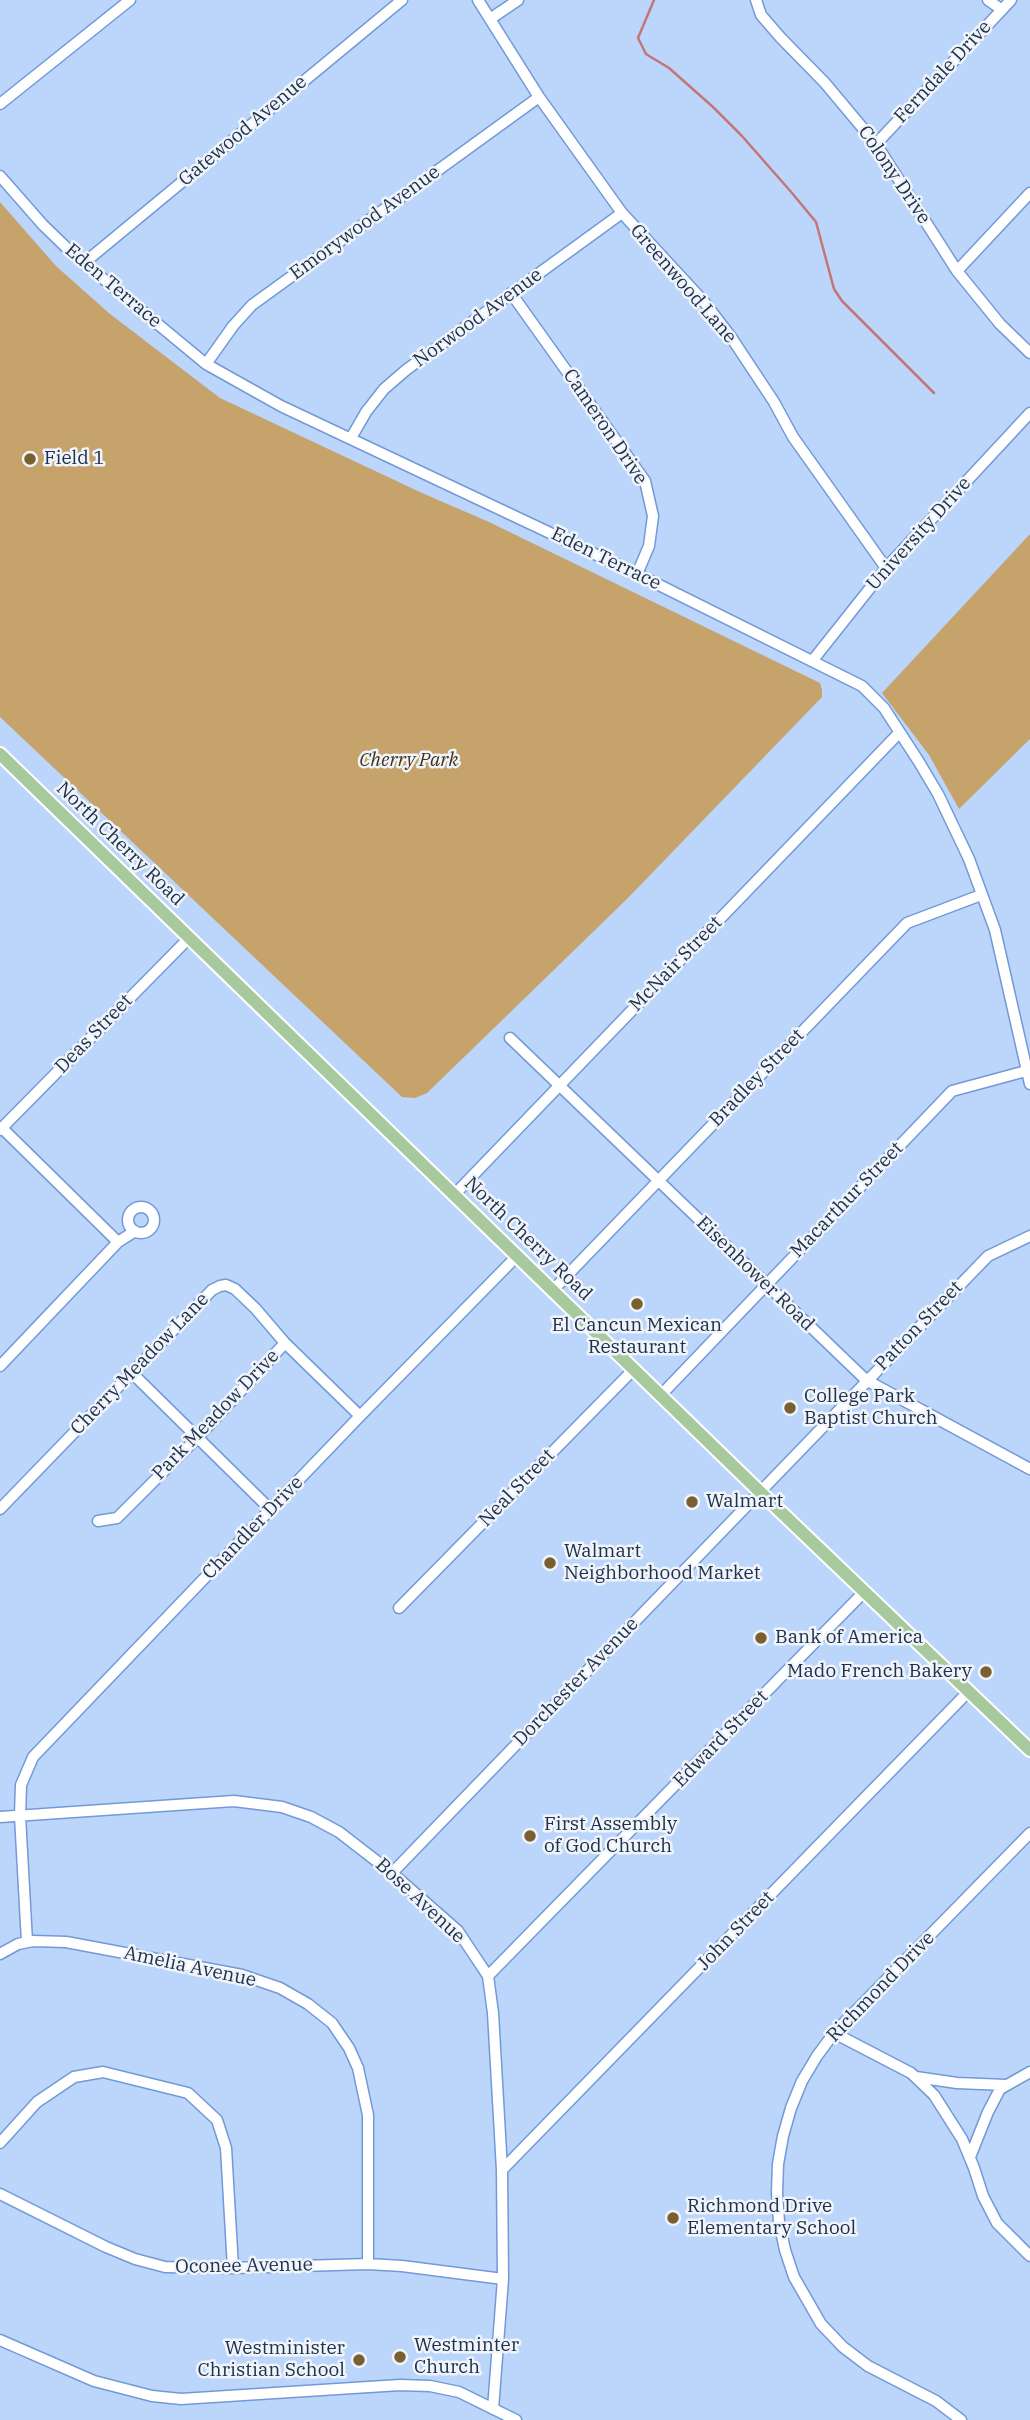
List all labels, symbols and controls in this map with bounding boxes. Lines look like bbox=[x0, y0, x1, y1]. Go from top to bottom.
street label: Ferndale Drive bbox=[890, 16, 996, 128]
street label: Gatewood Avenue bbox=[174, 71, 312, 191]
street label: Colony Drive bbox=[853, 122, 935, 228]
street label: Emorywood Avenue bbox=[286, 161, 444, 285]
street label: Greenwood Lane bbox=[625, 220, 741, 348]
street label: Eden Terrace bbox=[60, 239, 166, 333]
street label: Norwood Avenue bbox=[409, 264, 547, 372]
street label: Cameron Drive bbox=[558, 365, 652, 489]
place label: Field 1 bbox=[44, 448, 105, 470]
marker: Field 1 bbox=[22, 451, 38, 467]
street label: University Drive bbox=[862, 472, 976, 596]
street label: Eden Terrace bbox=[548, 523, 664, 595]
park label: Cherry Park bbox=[359, 750, 459, 772]
street label: North Cherry Road bbox=[51, 777, 189, 911]
street label: McNair Street bbox=[625, 912, 727, 1016]
street label: Deas Street bbox=[51, 990, 137, 1078]
street label: Bradley Street bbox=[705, 1024, 809, 1132]
street label: Macarthur Street bbox=[786, 1137, 908, 1263]
street label: North Cherry Road bbox=[459, 1172, 597, 1306]
street label: Eisenhower Road bbox=[691, 1212, 819, 1336]
street label: Patton Street bbox=[871, 1276, 967, 1376]
street label: Cherry Meadow Lane bbox=[66, 1288, 214, 1440]
marker: El Cancun Mexican Restaurant bbox=[629, 1296, 645, 1312]
place label: El Cancun Mexican Restaurant bbox=[552, 1315, 722, 1359]
street label: Park Meadow Drive bbox=[148, 1345, 284, 1485]
place label: College Park Baptist Church bbox=[804, 1386, 938, 1430]
marker: College Park Baptist Church bbox=[782, 1400, 798, 1416]
street label: Neal Street bbox=[474, 1445, 560, 1531]
street label: Chandler Drive bbox=[198, 1472, 308, 1584]
place label: Walmart bbox=[706, 1491, 783, 1513]
marker: Walmart bbox=[684, 1494, 700, 1510]
place label: Walmart Neighborhood Market bbox=[564, 1541, 760, 1585]
marker: Walmart Neighborhood Market bbox=[542, 1555, 558, 1571]
street label: Dorchester Avenue bbox=[509, 1613, 643, 1751]
place label: Bank of America bbox=[775, 1627, 923, 1649]
marker: Bank of America bbox=[753, 1630, 769, 1646]
place label: Mado French Bakery bbox=[787, 1661, 972, 1683]
marker: Mado French Bakery bbox=[978, 1664, 994, 1680]
street label: Edward Street bbox=[669, 1686, 773, 1792]
place label: First Assembly of God Church bbox=[544, 1814, 677, 1858]
marker: First Assembly of God Church bbox=[522, 1828, 538, 1844]
street label: Bose Avenue bbox=[371, 1854, 469, 1948]
street label: John Street bbox=[693, 1887, 779, 1975]
street label: Richmond Drive bbox=[822, 1927, 940, 2047]
street label: Amelia Avenue bbox=[122, 1942, 258, 1992]
place label: Richmond Drive Elementary School bbox=[687, 2196, 856, 2240]
marker: Richmond Drive Elementary School bbox=[665, 2210, 681, 2226]
street label: Oconee Avenue bbox=[175, 2253, 313, 2279]
place label: Westminter Church bbox=[414, 2335, 519, 2379]
place label: Westminister Christian School bbox=[198, 2338, 345, 2382]
marker: Westminter Church bbox=[392, 2349, 408, 2365]
marker: Westminister Christian School bbox=[351, 2352, 367, 2368]

